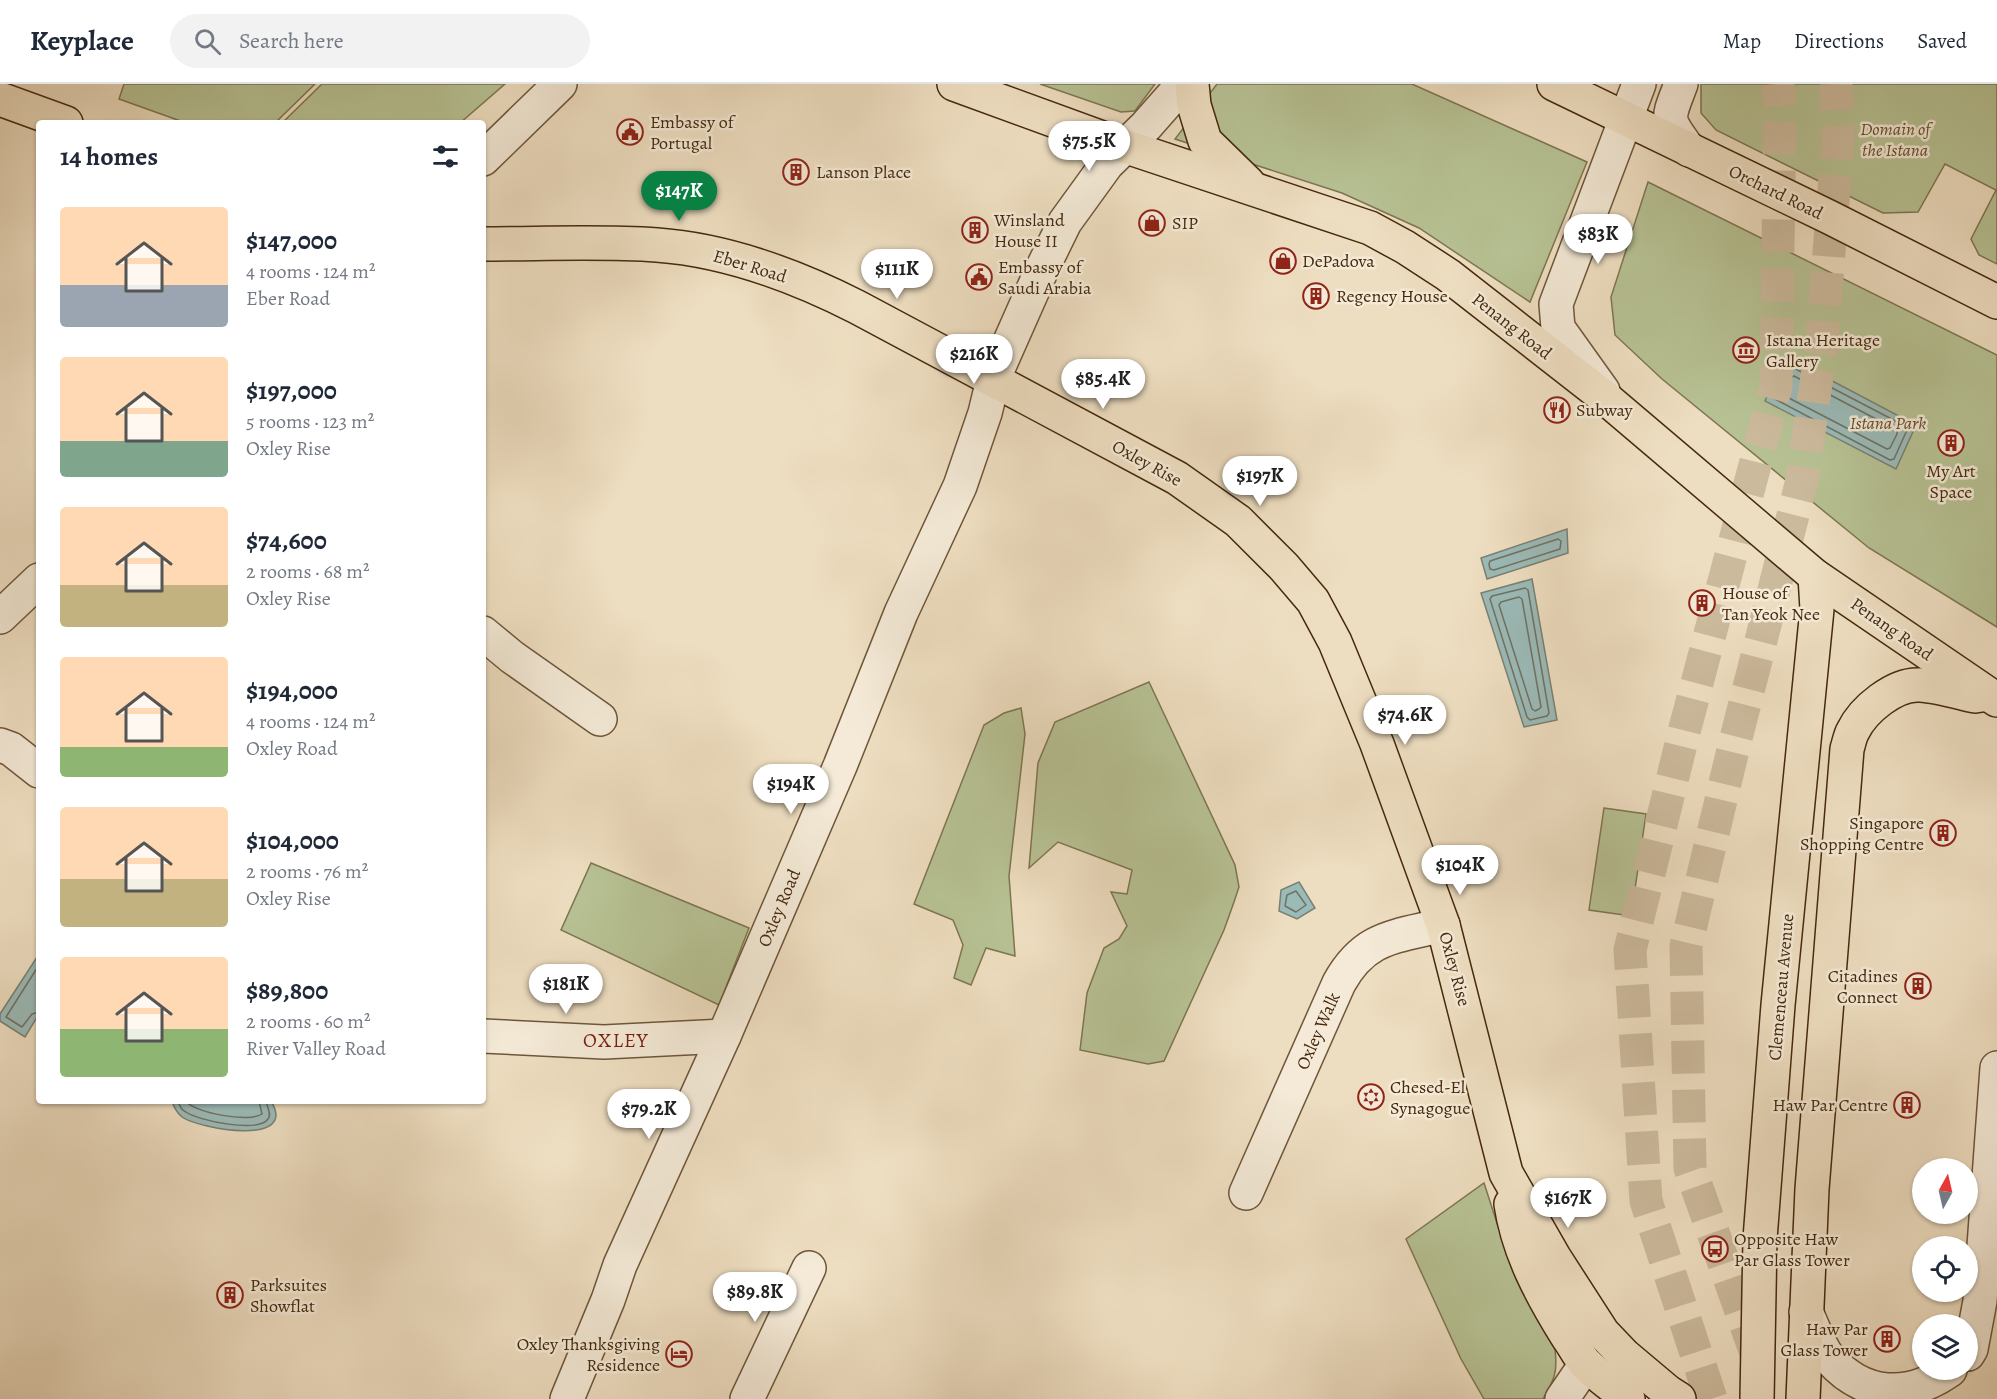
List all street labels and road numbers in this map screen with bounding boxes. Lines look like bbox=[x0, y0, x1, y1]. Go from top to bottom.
street label: Orchard Road bbox=[1725, 159, 1827, 225]
street label: Eber Road bbox=[710, 243, 790, 289]
street label: Penang Road bbox=[1467, 287, 1557, 365]
street label: Oxley Rise bbox=[1108, 434, 1186, 492]
street label: Penang Road bbox=[1846, 592, 1938, 666]
street label: Oxley Road bbox=[752, 865, 806, 951]
street label: Clemenceau Avenue bbox=[1763, 913, 1799, 1061]
street label: Oxley Rise bbox=[1434, 929, 1476, 1009]
street label: Oxley Walk bbox=[1290, 989, 1346, 1073]

